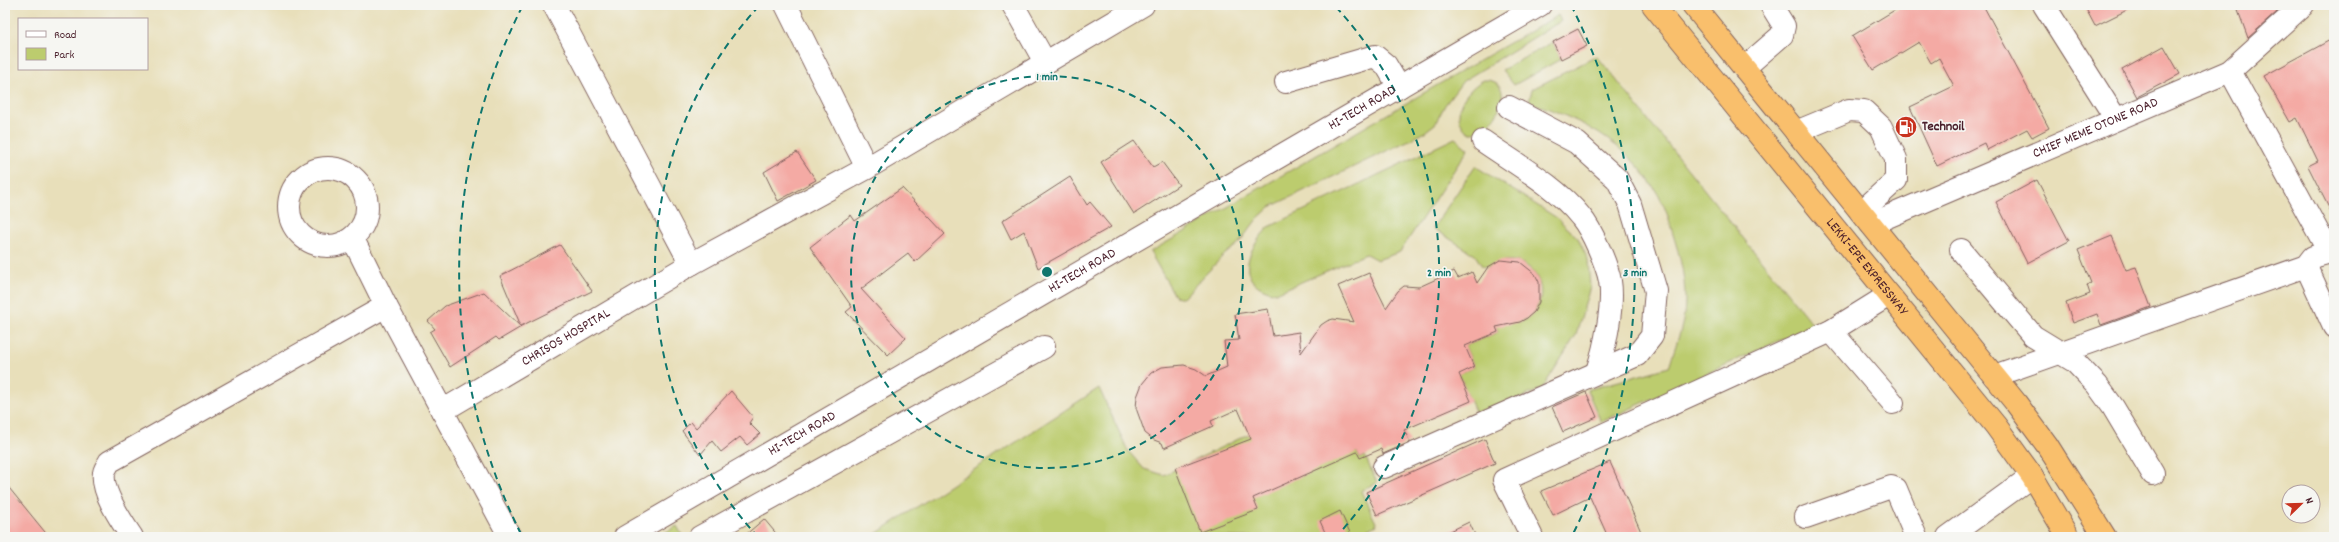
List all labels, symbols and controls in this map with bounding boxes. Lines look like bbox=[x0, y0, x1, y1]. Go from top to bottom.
legend bbox=[18, 18, 148, 70]
text: Road bbox=[54, 27, 76, 44]
text: Park bbox=[54, 47, 75, 64]
text: 1 min bbox=[1036, 69, 1058, 86]
street label: HI-TECH ROAD bbox=[1325, 81, 1400, 136]
street label: CHIEF MEME OTONE ROAD bbox=[2030, 93, 2161, 164]
fuel station icon: Technoil bbox=[1893, 114, 1919, 140]
place label: Technoil bbox=[1922, 117, 1965, 137]
street label: LEKKI-EPE EXPRESSWAY bbox=[1821, 214, 1913, 321]
street label: HI-TECH ROAD bbox=[1045, 244, 1120, 299]
centre of rings bbox=[1040, 265, 1054, 279]
text: 2 min bbox=[1427, 265, 1451, 282]
text: 3 min bbox=[1623, 265, 1647, 282]
street label: CHRISOS HOSPITAL bbox=[518, 304, 614, 372]
street label: HI-TECH ROAD bbox=[765, 406, 840, 462]
north arrow bbox=[2281, 484, 2321, 524]
text: N bbox=[2300, 495, 2317, 507]

